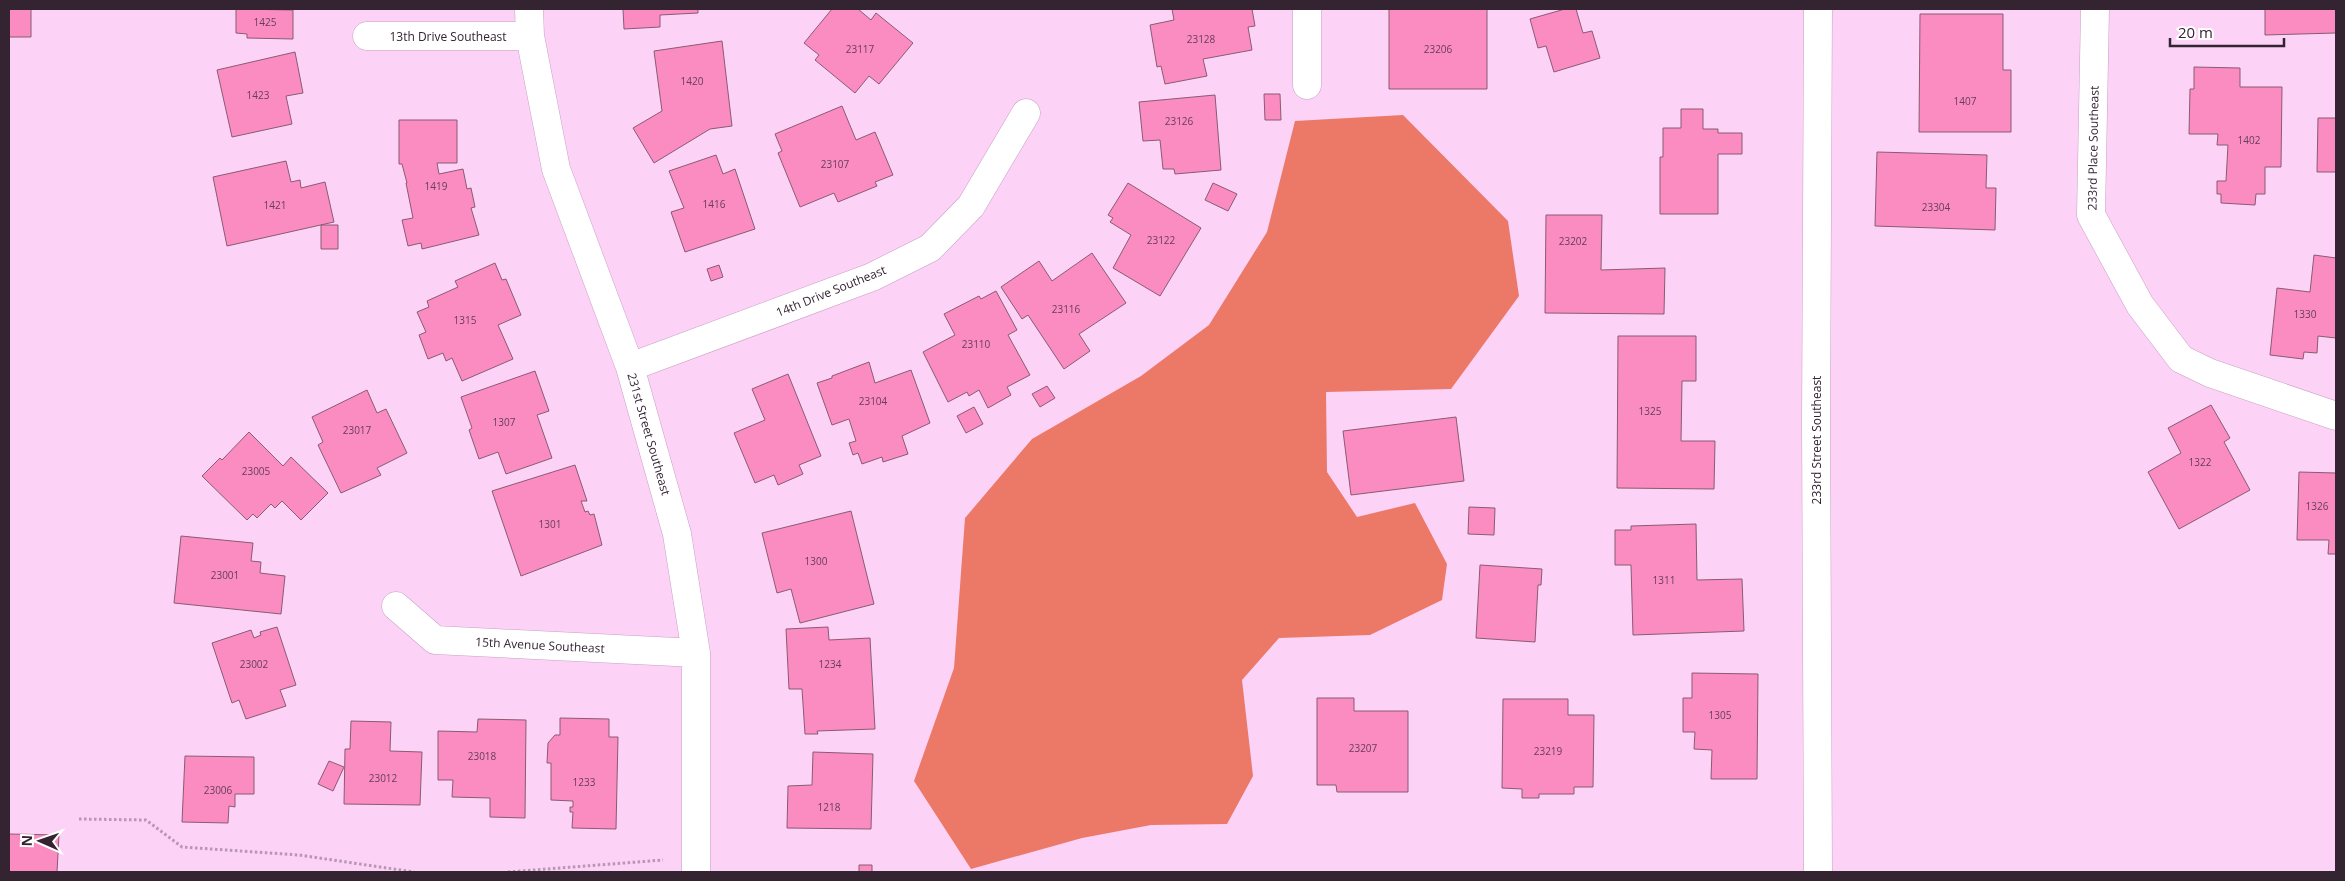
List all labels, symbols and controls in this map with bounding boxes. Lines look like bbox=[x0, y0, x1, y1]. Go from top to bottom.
house number: 1425 bbox=[254, 15, 277, 29]
scale bar bbox=[2170, 15, 2284, 47]
text: 20 m bbox=[2178, 22, 2213, 42]
street label: 13th Drive Southeast bbox=[389, 28, 507, 45]
house number: 23128 bbox=[1187, 32, 1216, 46]
house number: 23117 bbox=[846, 42, 875, 56]
house number: 23206 bbox=[1424, 42, 1453, 56]
house number: 1420 bbox=[681, 74, 704, 88]
street label: 233rd Place Southeast bbox=[2083, 86, 2103, 210]
house number: 1423 bbox=[247, 88, 270, 102]
house number: 1407 bbox=[1954, 94, 1977, 108]
house number: 23126 bbox=[1165, 114, 1194, 128]
house number: 1402 bbox=[2238, 133, 2261, 147]
house number: 23107 bbox=[821, 157, 850, 171]
house number: 1419 bbox=[425, 179, 448, 193]
house number: 1416 bbox=[703, 197, 726, 211]
house number: 1421 bbox=[264, 198, 286, 212]
house number: 23304 bbox=[1922, 200, 1951, 214]
house number: 23122 bbox=[1147, 233, 1176, 247]
house number: 23202 bbox=[1559, 234, 1588, 248]
street label: 14th Drive Southeast bbox=[773, 261, 889, 321]
house number: 23116 bbox=[1052, 302, 1081, 316]
house number: 1330 bbox=[2294, 307, 2317, 321]
house number: 1315 bbox=[454, 313, 477, 327]
house number: 23110 bbox=[962, 337, 991, 351]
street label: 231st Street Southeast bbox=[623, 371, 675, 497]
street label: 233rd Street Southeast bbox=[1808, 376, 1825, 504]
house number: 23104 bbox=[859, 394, 888, 408]
house number: 1325 bbox=[1639, 404, 1662, 418]
house number: 1307 bbox=[493, 415, 516, 429]
house number: 23017 bbox=[343, 423, 372, 437]
house number: 1322 bbox=[2189, 455, 2212, 469]
house number: 23005 bbox=[242, 464, 271, 478]
house number: 1326 bbox=[2306, 499, 2329, 513]
house number: 1301 bbox=[539, 517, 561, 531]
house number: 1300 bbox=[805, 554, 828, 568]
house number: 23001 bbox=[211, 568, 239, 582]
house number: 1311 bbox=[1653, 573, 1675, 587]
street label: 15th Avenue Southeast bbox=[475, 633, 605, 657]
house number: 23002 bbox=[240, 657, 269, 671]
house number: 1234 bbox=[819, 657, 842, 671]
house number: 1305 bbox=[1709, 708, 1732, 722]
house number: 23207 bbox=[1349, 741, 1378, 755]
house number: 23219 bbox=[1534, 744, 1563, 758]
house number: 23018 bbox=[468, 749, 497, 763]
house number: 23012 bbox=[369, 771, 398, 785]
house number: 1233 bbox=[573, 775, 596, 789]
house number: 23006 bbox=[204, 783, 233, 797]
house number: 1218 bbox=[818, 800, 841, 814]
north arrow bbox=[15, 816, 65, 866]
text: N bbox=[17, 835, 36, 847]

